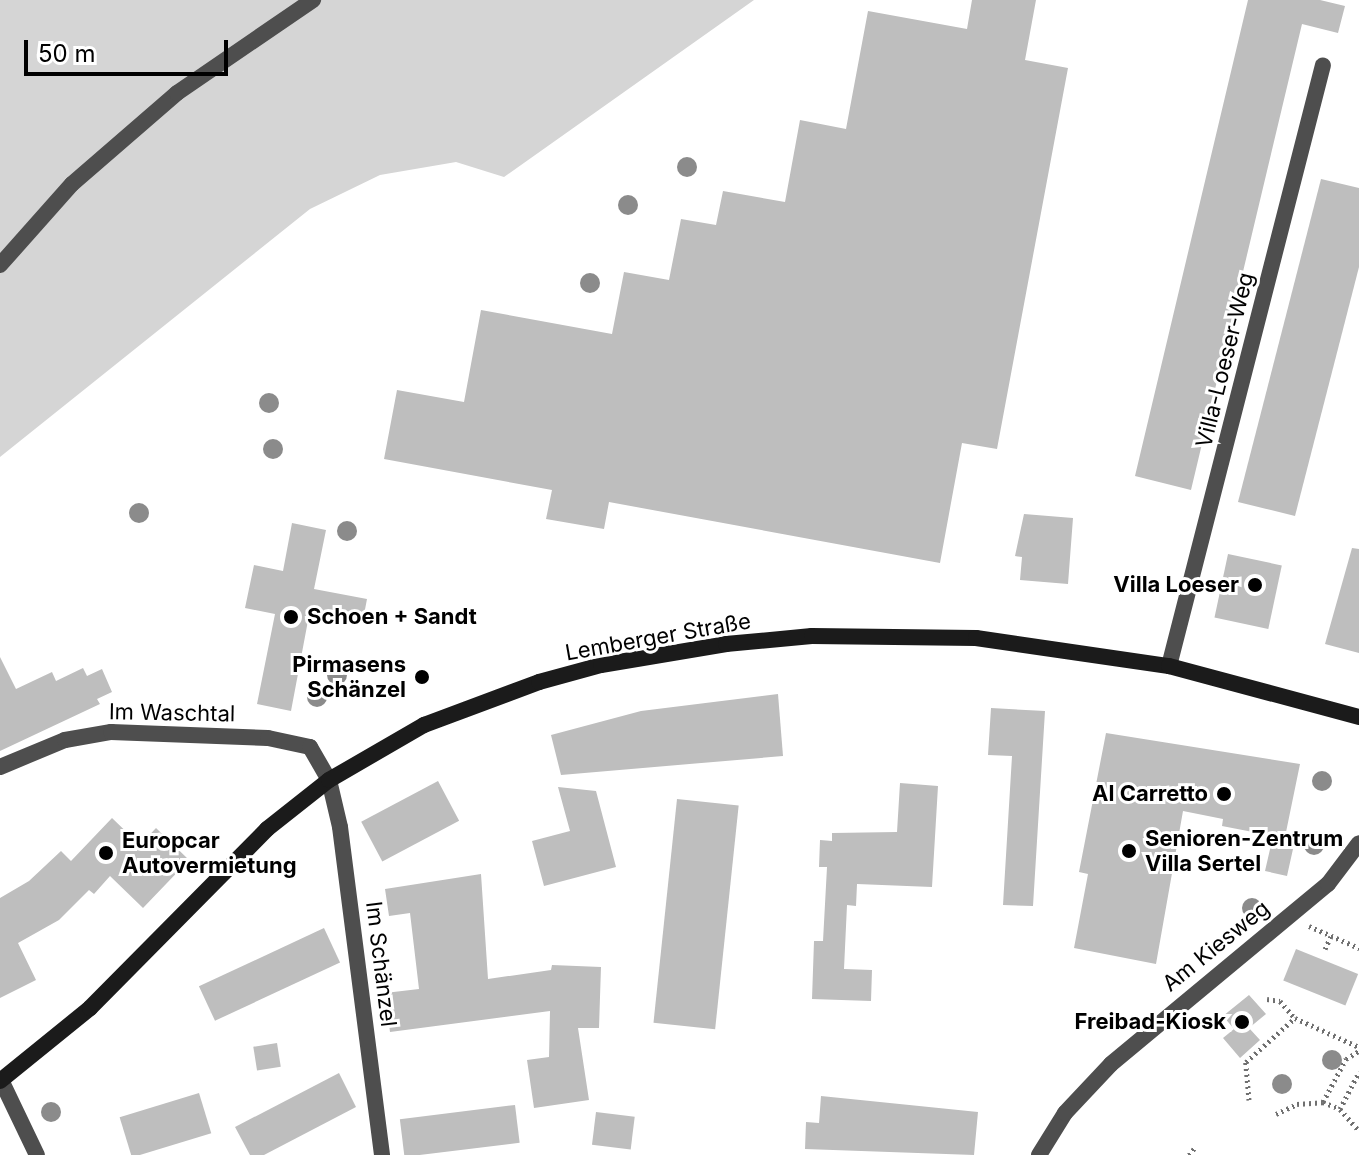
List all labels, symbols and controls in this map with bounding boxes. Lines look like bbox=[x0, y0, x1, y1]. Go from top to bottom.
scale bar bbox=[28, 24, 232, 74]
text: 50 m bbox=[38, 39, 96, 68]
street label: Villa-Loeser-Weg bbox=[1190, 270, 1260, 450]
place label: Villa Loeser bbox=[1113, 572, 1239, 598]
marker: Villa Loeser bbox=[1246, 576, 1264, 594]
place label: Schoen + Sandt bbox=[307, 604, 477, 630]
marker: Schoen + Sandt bbox=[282, 608, 300, 626]
street label: Lemberger Straße bbox=[563, 608, 753, 666]
place label: Pirmasens Schänzel bbox=[292, 651, 406, 702]
marker: Pirmasens Schänzel bbox=[413, 668, 431, 686]
street label: Im Waschtal bbox=[109, 699, 235, 727]
place label: Al Carretto bbox=[1092, 781, 1208, 807]
marker: Al Carretto bbox=[1215, 785, 1233, 803]
place label: Senioren-Zentrum Villa Sertel bbox=[1145, 825, 1343, 876]
place label: Europcar Autovermietung bbox=[122, 827, 297, 878]
marker: Senioren-Zentrum Villa Sertel bbox=[1120, 842, 1138, 860]
marker: Europcar Autovermietung bbox=[97, 844, 115, 862]
street label: Am Kiesweg bbox=[1157, 895, 1275, 997]
street label: Im Schänzel bbox=[360, 900, 402, 1028]
place label: Freibad-Kiosk bbox=[1074, 1009, 1226, 1035]
marker: Freibad-Kiosk bbox=[1233, 1013, 1251, 1031]

